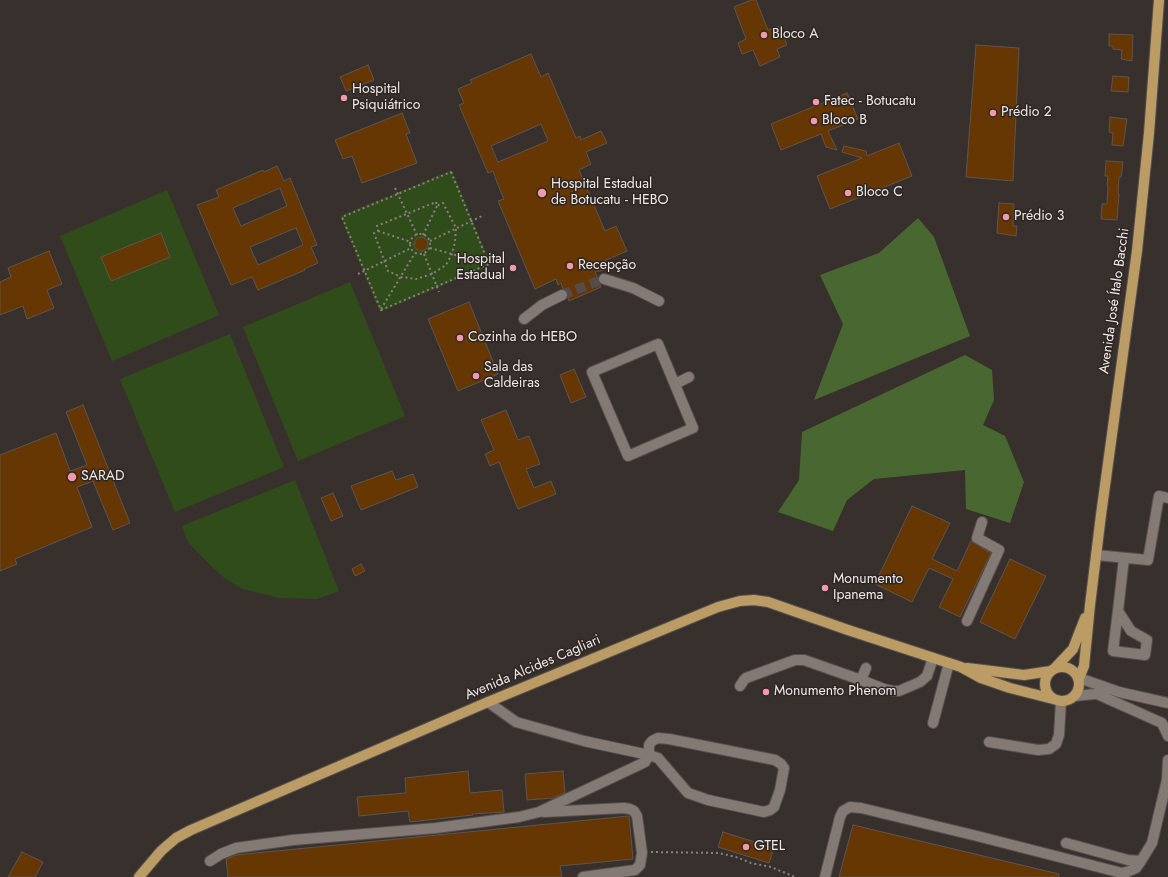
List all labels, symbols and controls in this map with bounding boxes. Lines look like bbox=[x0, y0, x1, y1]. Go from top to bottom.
place label: Bloco A bbox=[772, 27, 818, 43]
marker: Bloco A bbox=[759, 30, 769, 40]
place label: Hospital Psiquiátrico bbox=[352, 82, 420, 114]
marker: Hospital Psiquiátrico bbox=[339, 93, 349, 103]
place label: Fatec - Botucatu bbox=[824, 94, 916, 110]
marker: Fatec - Botucatu bbox=[811, 97, 821, 107]
place label: Prédio 2 bbox=[1001, 105, 1052, 121]
marker: Prédio 2 bbox=[988, 108, 998, 118]
place label: Bloco B bbox=[822, 113, 867, 129]
marker: Bloco B bbox=[809, 116, 819, 126]
place label: Hospital Estadual de Botucatu - HEBO bbox=[551, 177, 669, 210]
place label: Bloco C bbox=[856, 185, 903, 201]
marker: Hospital Estadual de Botucatu - HEBO bbox=[536, 187, 548, 199]
marker: Bloco C bbox=[843, 188, 853, 198]
place label: Prédio 3 bbox=[1014, 209, 1064, 225]
marker: Prédio 3 bbox=[1001, 212, 1011, 222]
street label: Avenida José Ítalo Bacchi bbox=[1096, 227, 1134, 375]
place label: Hospital Estadual bbox=[456, 252, 505, 284]
place label: Recepção bbox=[578, 258, 636, 274]
marker: Recepção bbox=[565, 261, 575, 271]
marker: Hospital Estadual bbox=[508, 263, 518, 273]
place label: Cozinha do HEBO bbox=[468, 330, 577, 346]
marker: Cozinha do HEBO bbox=[455, 333, 465, 343]
place label: Sala das Caldeiras bbox=[484, 360, 540, 392]
marker: Sala das Caldeiras bbox=[471, 371, 481, 381]
place label: SARAD bbox=[81, 469, 125, 485]
marker: SARAD bbox=[66, 471, 78, 483]
place label: Monumento Ipanema bbox=[833, 572, 903, 604]
marker: Monumento Ipanema bbox=[820, 583, 830, 593]
street label: Avenida Alcides Cagliari bbox=[463, 632, 603, 704]
place label: Monumento Phenom bbox=[774, 684, 897, 700]
marker: Monumento Phenom bbox=[761, 687, 771, 697]
place label: GTEL bbox=[754, 839, 785, 855]
marker: GTEL bbox=[741, 842, 751, 852]

